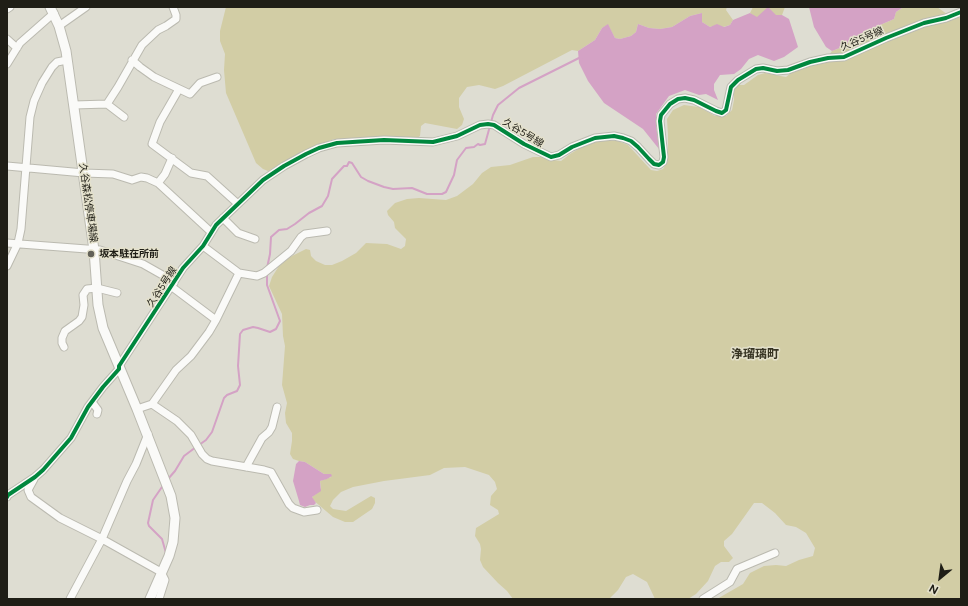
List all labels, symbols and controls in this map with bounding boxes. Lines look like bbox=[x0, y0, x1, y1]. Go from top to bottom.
street label: 久谷5号線 bbox=[839, 25, 885, 53]
street label: 久谷5号線 bbox=[500, 116, 546, 150]
street label: 久谷森松停車場線 bbox=[76, 163, 100, 243]
place label: 坂本駐在所前 bbox=[99, 248, 159, 260]
marker: 坂本駐在所前 bbox=[86, 249, 96, 259]
street label: 久谷5号線 bbox=[145, 265, 179, 309]
district label: 浄瑠璃町 bbox=[731, 347, 779, 361]
north arrow bbox=[920, 558, 960, 598]
text: N bbox=[927, 581, 941, 597]

